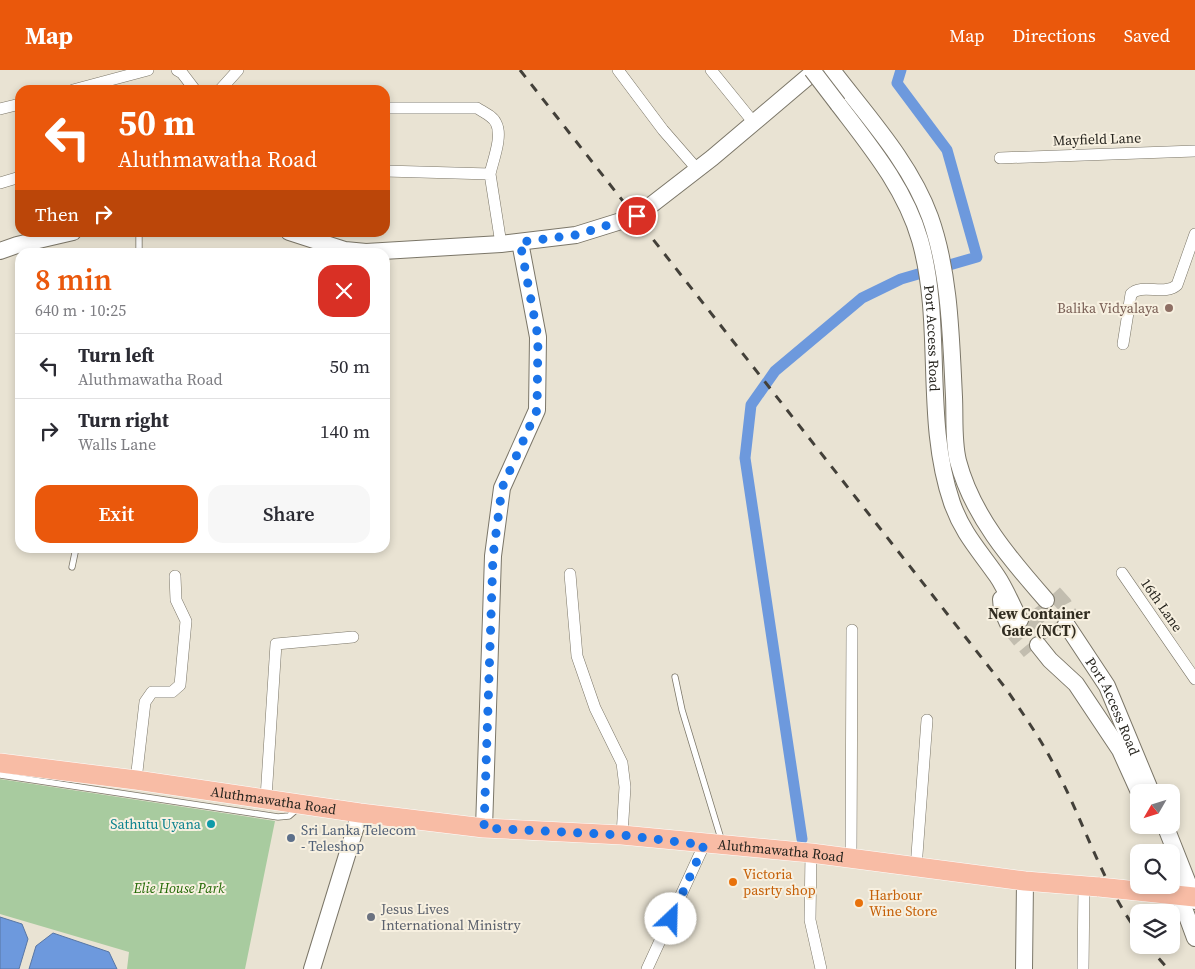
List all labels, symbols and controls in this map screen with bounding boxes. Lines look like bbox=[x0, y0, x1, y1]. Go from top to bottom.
text: Map bbox=[25, 19, 73, 52]
text: Map bbox=[949, 23, 985, 48]
text: Directions bbox=[1013, 23, 1096, 48]
text: Saved bbox=[1124, 23, 1170, 48]
text: 50 m bbox=[118, 99, 195, 147]
icon: left bbox=[35, 105, 100, 170]
street label: Mayfield Lane bbox=[1052, 127, 1142, 151]
text: Aluthmawatha Road bbox=[118, 144, 317, 174]
pin bbox=[616, 195, 658, 237]
icon: right bbox=[89, 200, 117, 228]
text: Then bbox=[35, 201, 79, 227]
icon: arrive bbox=[623, 202, 651, 230]
text: 8 min bbox=[35, 259, 112, 300]
button: close bbox=[318, 265, 370, 317]
street label: Port Access Road bbox=[919, 284, 945, 392]
place label: Balika Vidyalaya bbox=[1057, 298, 1160, 318]
text: 640 m · 10:25 bbox=[35, 299, 126, 321]
marker: Balika Vidyalaya bbox=[1163, 302, 1175, 314]
text: Turn left bbox=[78, 342, 154, 368]
icon: left bbox=[35, 352, 63, 380]
text: 50 m bbox=[329, 353, 370, 379]
text: Aluthmawatha Road bbox=[78, 368, 223, 390]
text: Turn right bbox=[78, 407, 169, 433]
icon: right bbox=[35, 417, 63, 445]
text: 140 m bbox=[320, 418, 370, 444]
text: Walls Lane bbox=[78, 433, 156, 455]
button: Exit bbox=[35, 485, 198, 543]
button: Share bbox=[208, 485, 370, 543]
street label: 16th Lane bbox=[1136, 574, 1188, 636]
district label: New Container Gate (NCT) bbox=[988, 603, 1090, 641]
street label: Port Access Road bbox=[1081, 653, 1145, 758]
street label: Aluthmawatha Road bbox=[209, 781, 338, 819]
north arrow bbox=[1130, 784, 1180, 834]
map controls bbox=[1130, 784, 1180, 954]
place label: Sathutu Uyana bbox=[110, 814, 202, 834]
marker: Sathutu Uyana bbox=[205, 818, 217, 830]
place label: Sri Lanka Telecom - Teleshop bbox=[301, 820, 416, 856]
marker: Sri Lanka Telecom - Teleshop bbox=[285, 832, 297, 844]
street label: Aluthmawatha Road bbox=[717, 834, 845, 867]
button: search bbox=[1130, 844, 1180, 894]
place label: Victoria pasrty shop bbox=[743, 864, 816, 900]
marker: Victoria pasrty shop bbox=[727, 876, 739, 888]
park label: Elie House Park bbox=[132, 878, 225, 898]
place label: Harbour Wine Store bbox=[869, 885, 937, 921]
position arrow bbox=[644, 892, 696, 944]
marker: Harbour Wine Store bbox=[853, 897, 865, 909]
place label: Jesus Lives International Ministry bbox=[380, 899, 521, 935]
button: layers bbox=[1130, 904, 1180, 954]
marker: Jesus Lives International Ministry bbox=[365, 911, 377, 923]

